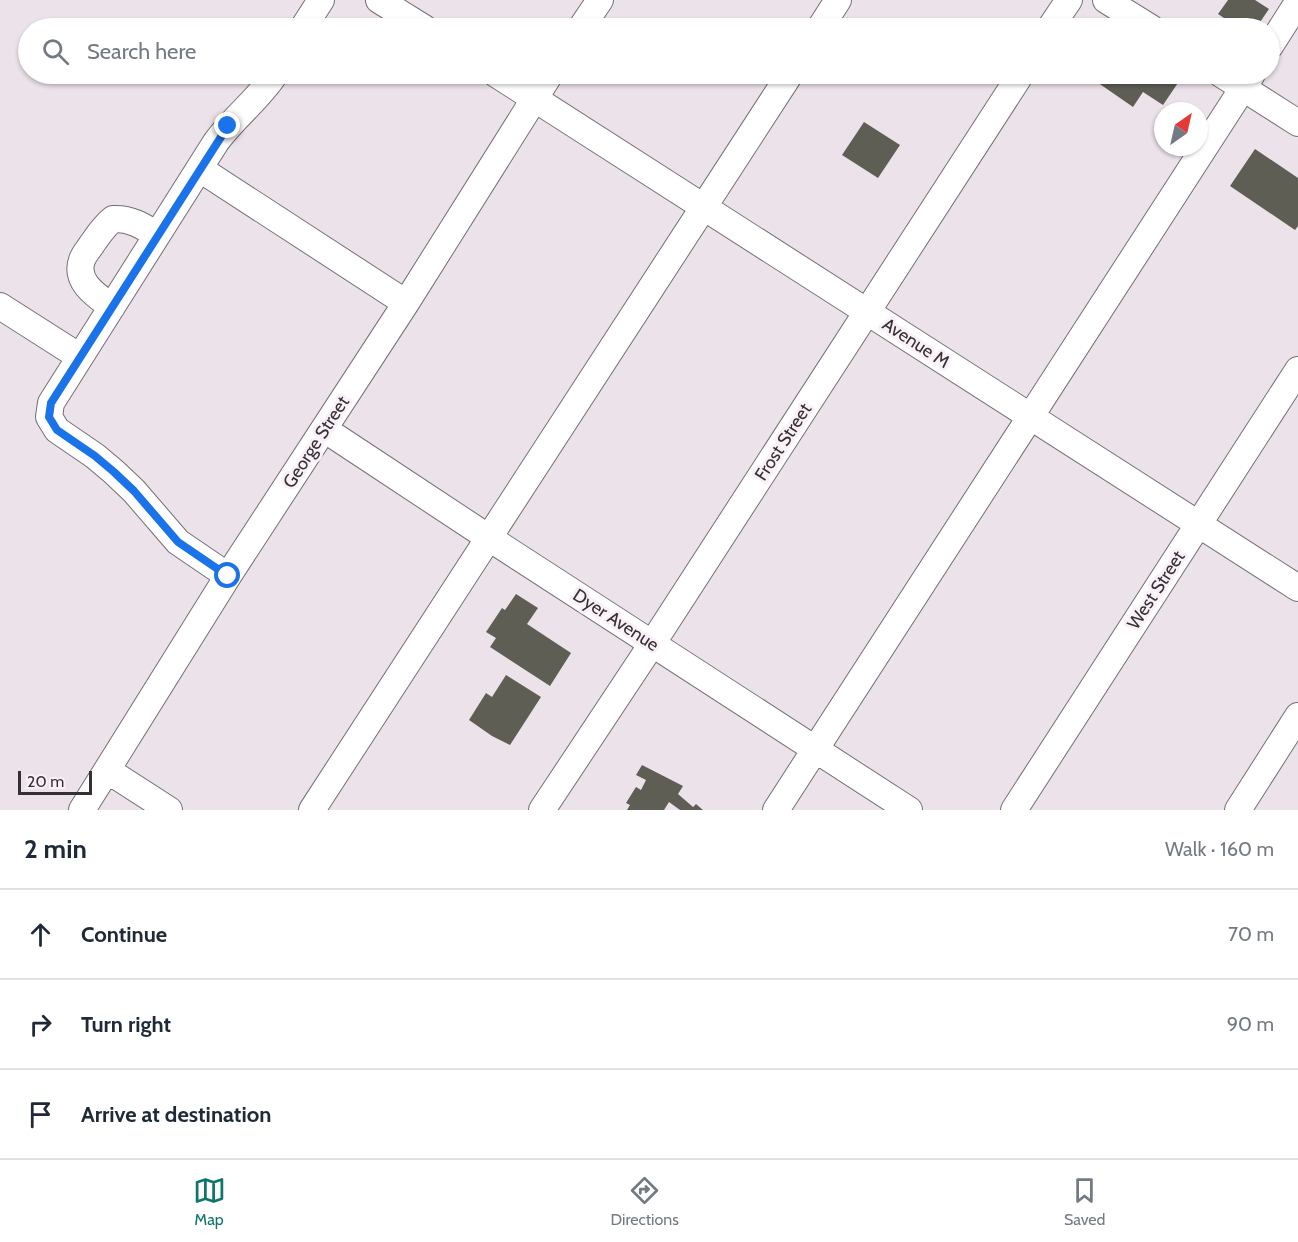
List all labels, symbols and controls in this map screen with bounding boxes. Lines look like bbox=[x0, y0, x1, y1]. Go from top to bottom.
search box bbox=[18, 18, 1280, 84]
icon: search bbox=[39, 35, 72, 68]
text: Search here bbox=[87, 38, 196, 65]
north arrow bbox=[1154, 102, 1208, 156]
route end bbox=[214, 112, 240, 138]
street label: Avenue M bbox=[878, 313, 954, 373]
street label: George Street bbox=[278, 392, 354, 492]
street label: Frost Street bbox=[750, 399, 816, 485]
street label: West Street bbox=[1122, 547, 1190, 633]
route start bbox=[214, 562, 240, 588]
street label: Dyer Avenue bbox=[569, 584, 663, 656]
scale bar bbox=[18, 768, 92, 796]
text: 20 m bbox=[27, 772, 64, 791]
text: 2 min bbox=[24, 833, 87, 865]
text: Walk · 160 m bbox=[1165, 837, 1274, 861]
icon: ahead bbox=[24, 918, 57, 951]
text: Continue bbox=[81, 921, 167, 948]
text: 70 m bbox=[1228, 922, 1274, 946]
icon: right bbox=[24, 1008, 57, 1041]
text: Turn right bbox=[81, 1011, 171, 1038]
text: 90 m bbox=[1227, 1012, 1274, 1036]
icon: arrive bbox=[24, 1098, 57, 1131]
text: Arrive at destination bbox=[81, 1101, 271, 1128]
tab: Map bbox=[193, 1174, 226, 1229]
tab: Directions bbox=[611, 1174, 679, 1229]
tab: Saved bbox=[1064, 1174, 1105, 1229]

